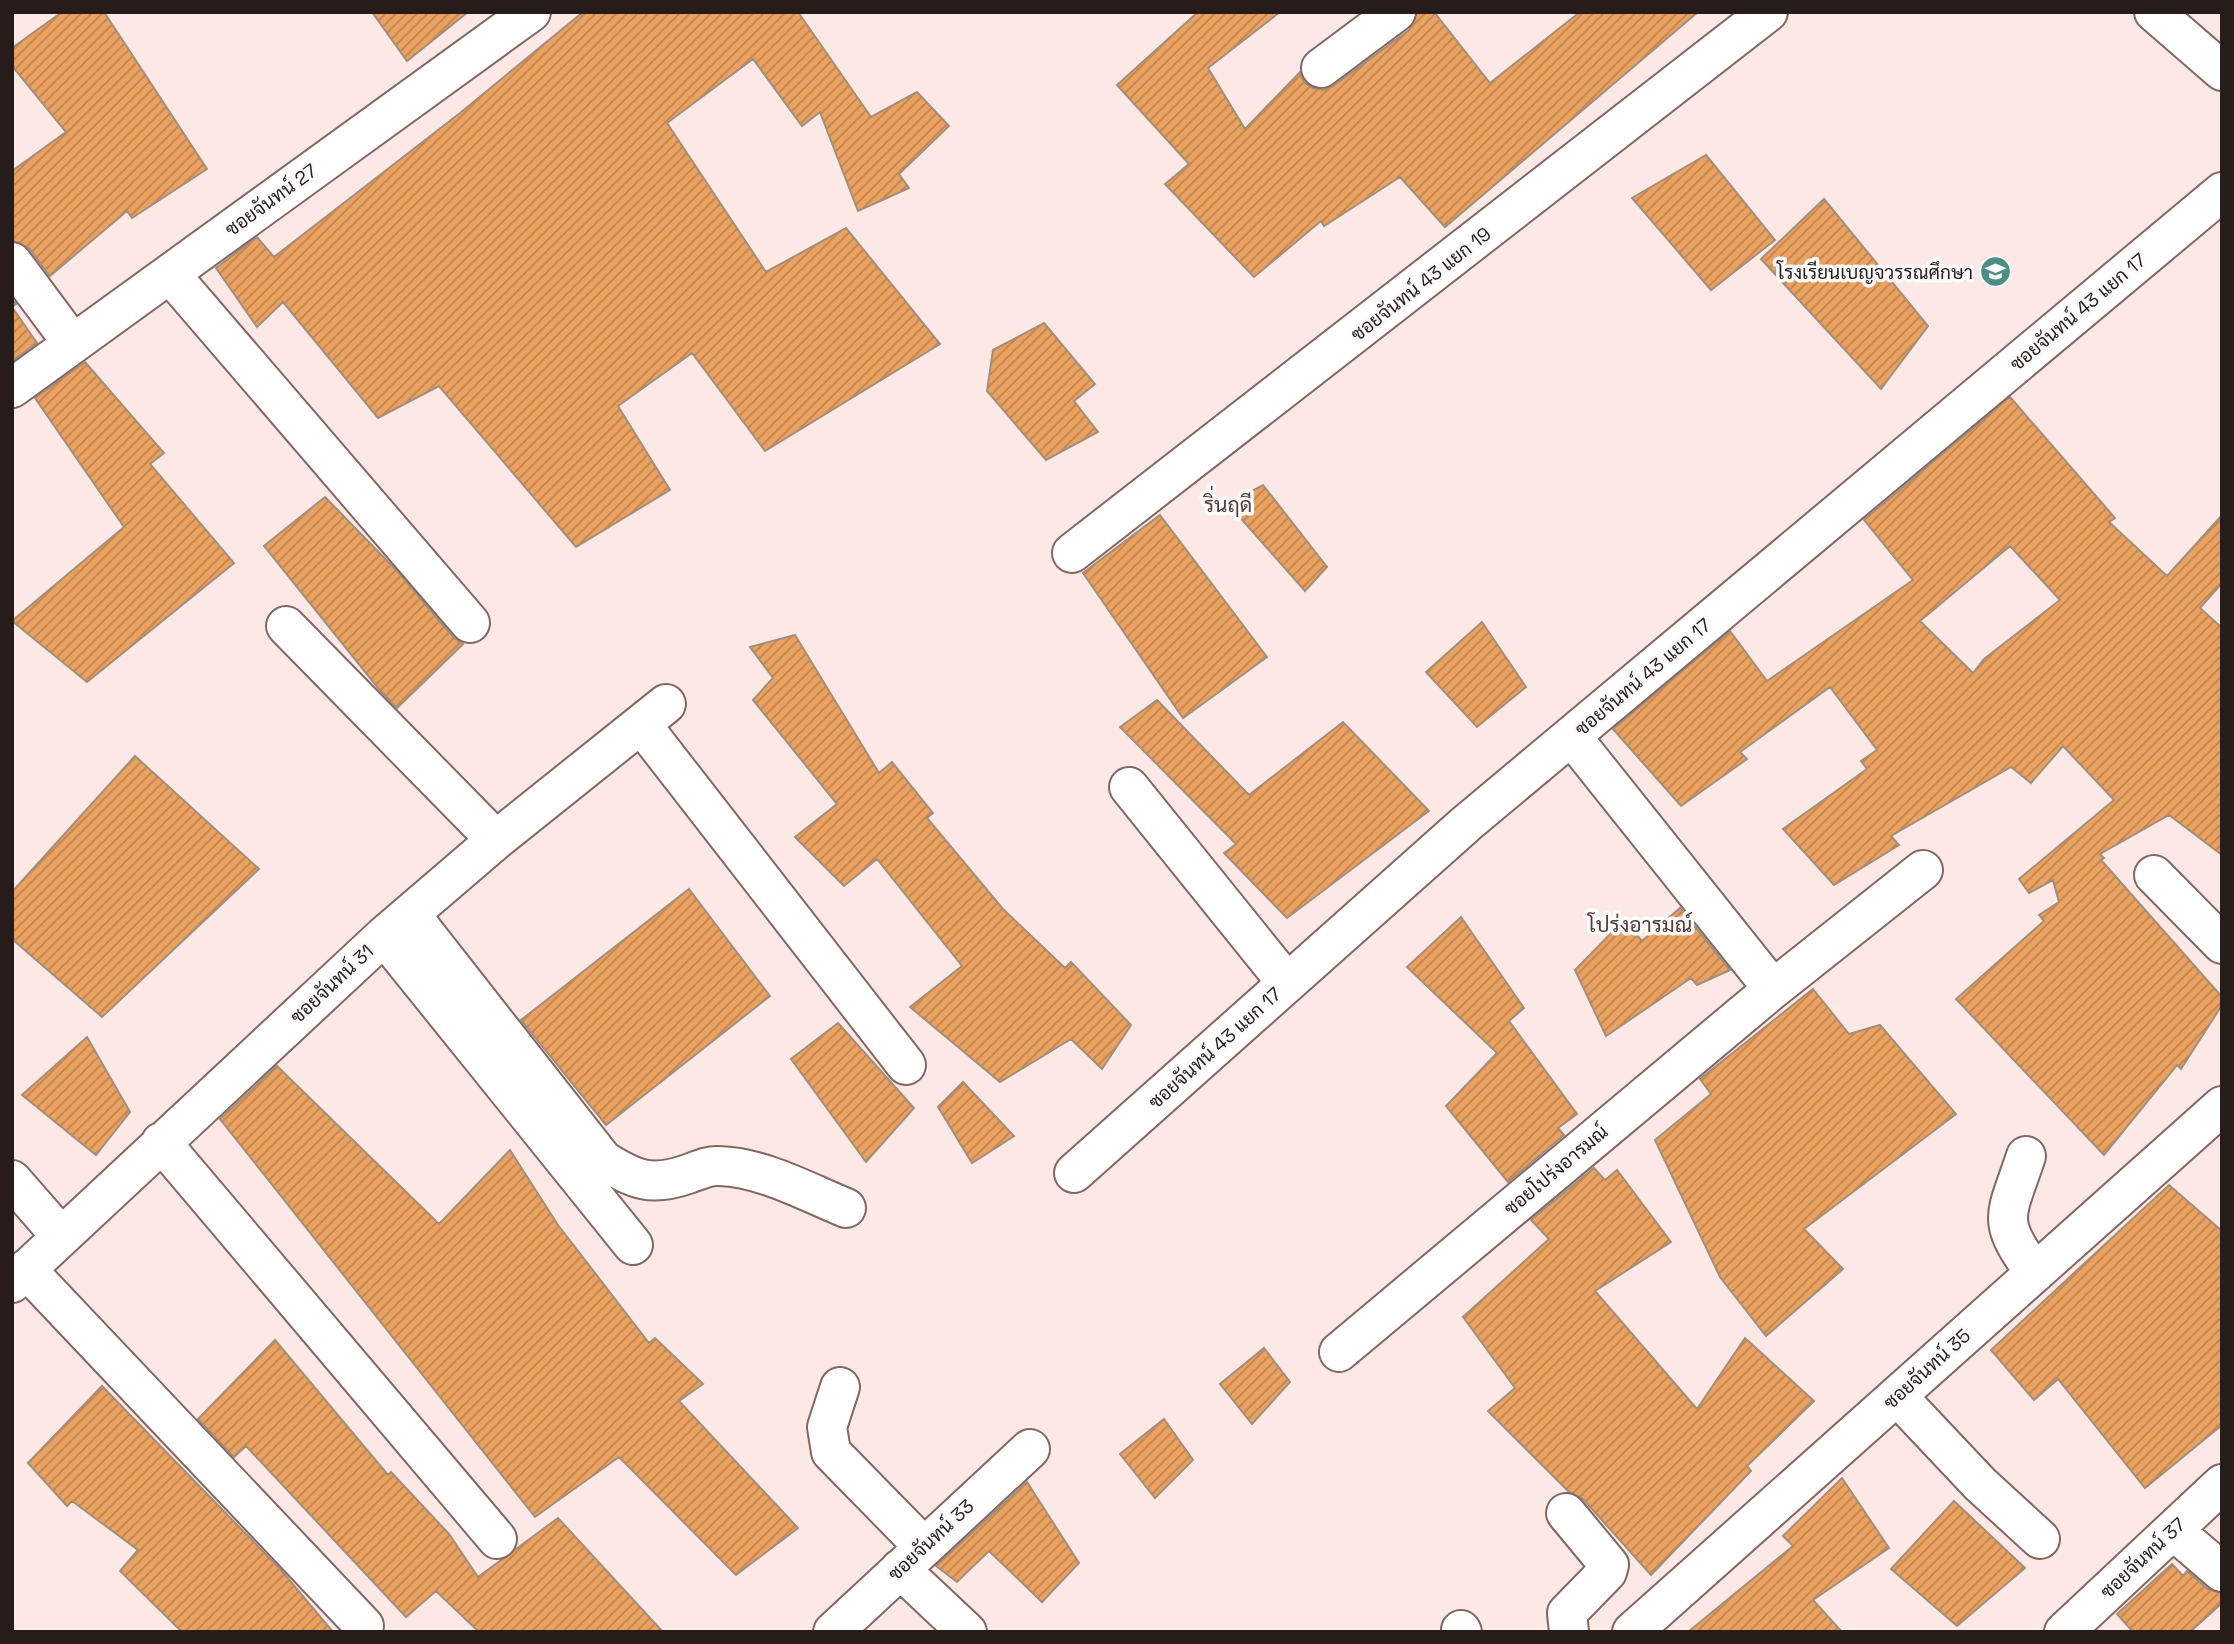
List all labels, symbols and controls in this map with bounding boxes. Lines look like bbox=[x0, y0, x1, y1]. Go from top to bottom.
street label: ซอยจันทน์ 27 bbox=[220, 158, 322, 242]
street label: ซอยจันทน์ 43 แยก 19 bbox=[1346, 221, 1496, 347]
street label: ซอยจันทน์ 43 แยก 17 bbox=[2005, 247, 2152, 376]
school or university icon: โรงเรียนเบญจวรรณศึกษา bbox=[1979, 255, 2013, 289]
place label: โรงเรียนเบญจวรรณศึกษา bbox=[1776, 260, 1973, 285]
district label: ริ่นฤดี bbox=[1203, 485, 1252, 518]
street label: ซอยจันทน์ 43 แยก 17 bbox=[1570, 612, 1717, 741]
district label: โปร่งอารมณ์ bbox=[1587, 911, 1692, 938]
street label: ซอยจันทน์ 31 bbox=[285, 939, 379, 1029]
street label: ซอยจันทน์ 43 แยก 17 bbox=[1143, 981, 1287, 1114]
street label: ซอยโปร่งอารมณ์ bbox=[1499, 1119, 1613, 1221]
street label: ซอยจันทน์ 35 bbox=[1878, 1323, 1976, 1415]
street label: ซอยจันทน์ 33 bbox=[883, 1494, 979, 1586]
street label: ซอยจันทน์ 37 bbox=[2095, 1512, 2191, 1604]

